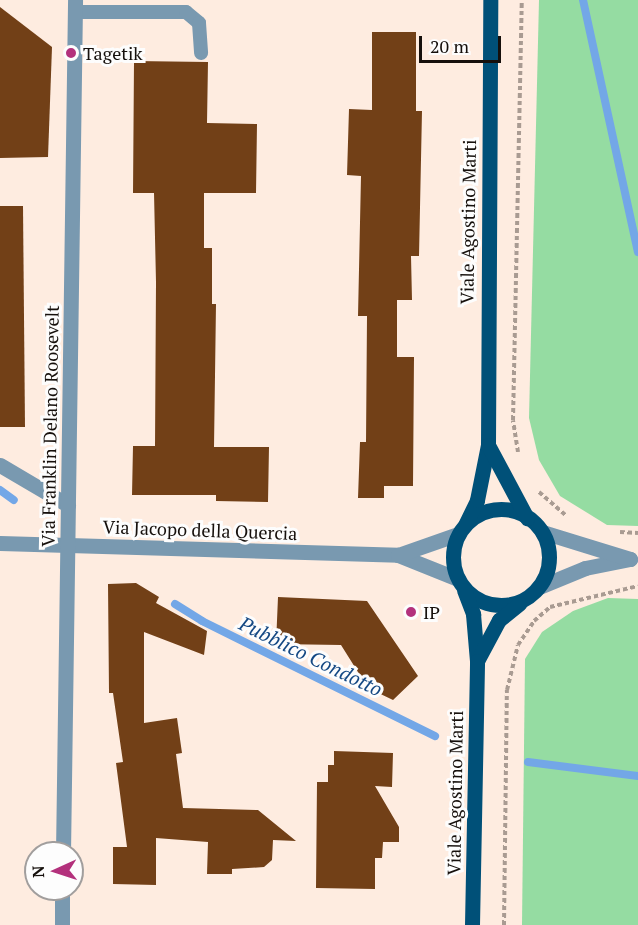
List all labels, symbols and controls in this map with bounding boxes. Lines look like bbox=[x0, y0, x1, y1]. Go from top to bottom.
scale bar bbox=[422, 24, 504, 62]
text: 20 m bbox=[430, 34, 469, 58]
place label: Tagetik bbox=[83, 42, 143, 64]
marker: Tagetik bbox=[64, 46, 78, 60]
street label: Viale Agostino Marti bbox=[456, 139, 480, 305]
street label: Via Franklin Delano Roosevelt bbox=[37, 305, 63, 547]
street label: Via Jacopo della Quercia bbox=[102, 516, 298, 544]
place label: IP bbox=[423, 601, 440, 623]
marker: IP bbox=[404, 605, 418, 619]
water label: Pubblico Condotto bbox=[235, 611, 387, 701]
street label: Viale Agostino Marti bbox=[443, 710, 467, 876]
north arrow bbox=[24, 841, 84, 901]
text: N bbox=[27, 865, 49, 878]

